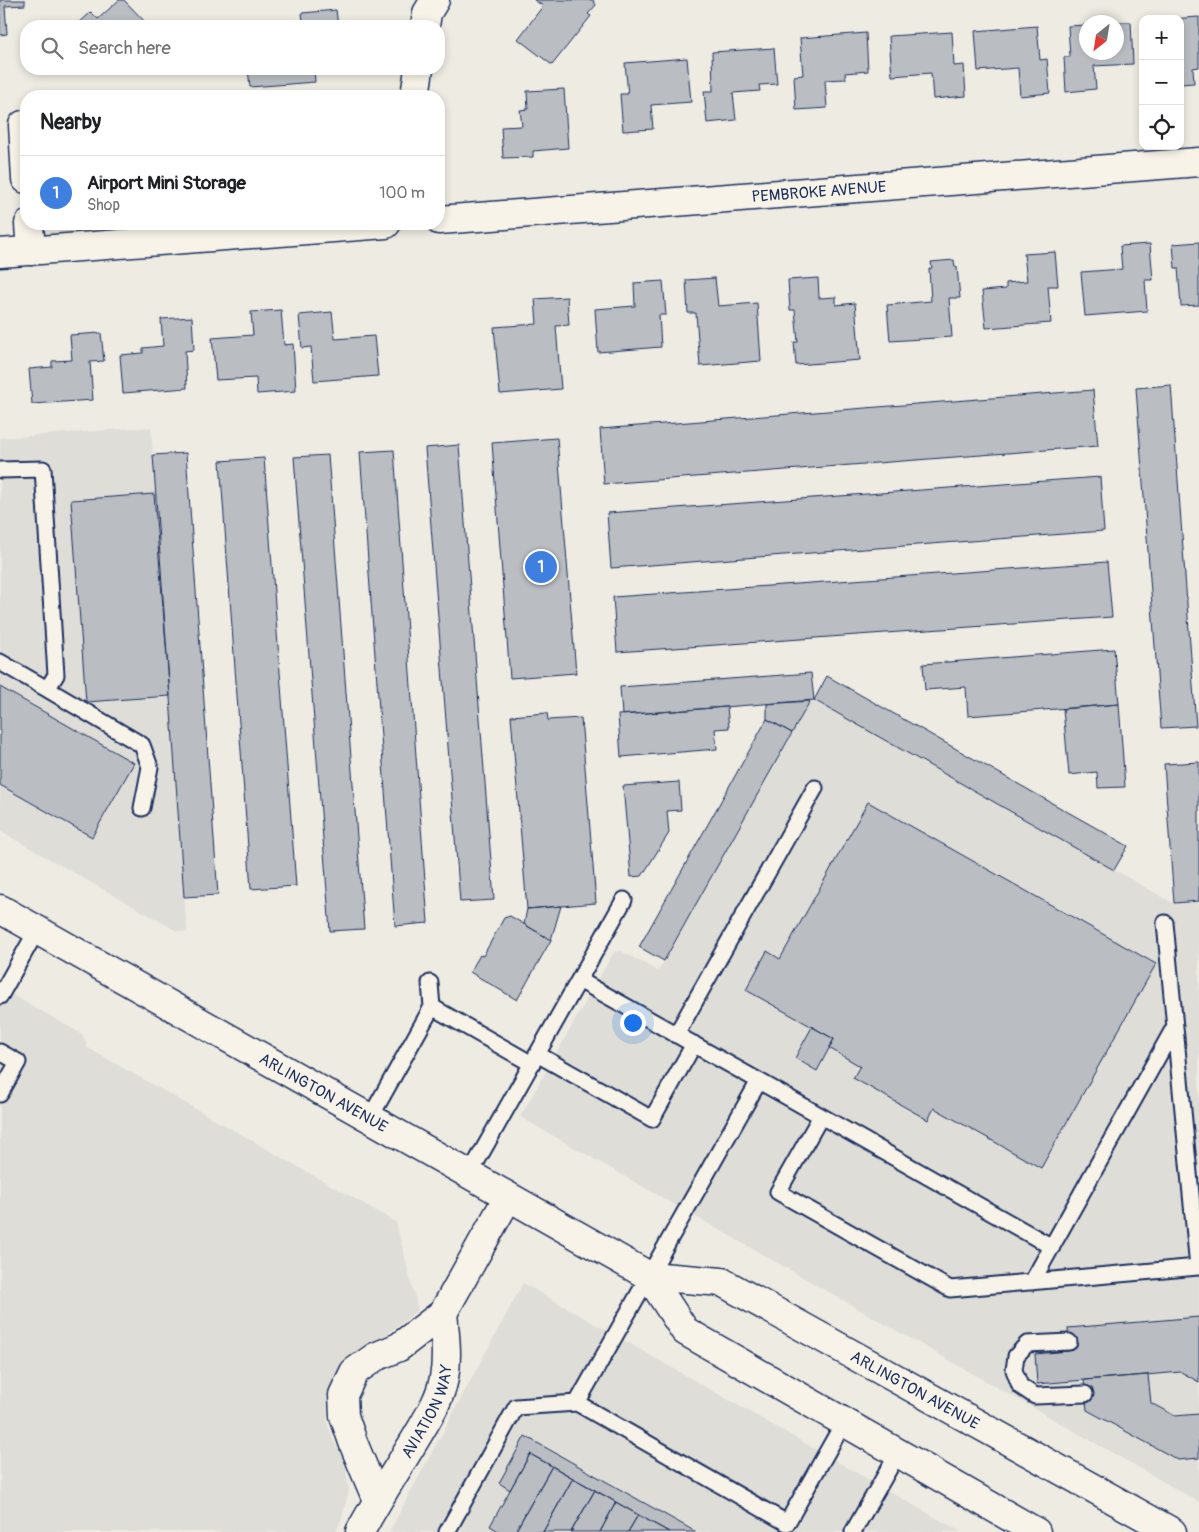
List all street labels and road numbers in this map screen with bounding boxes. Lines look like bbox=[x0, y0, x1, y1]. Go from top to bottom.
street label: PEMBROKE AVENUE bbox=[751, 177, 887, 207]
street label: ARLINGTON AVENUE bbox=[256, 1049, 391, 1137]
street label: ARLINGTON AVENUE bbox=[847, 1347, 983, 1434]
street label: AVIATION WAY bbox=[397, 1363, 457, 1462]

